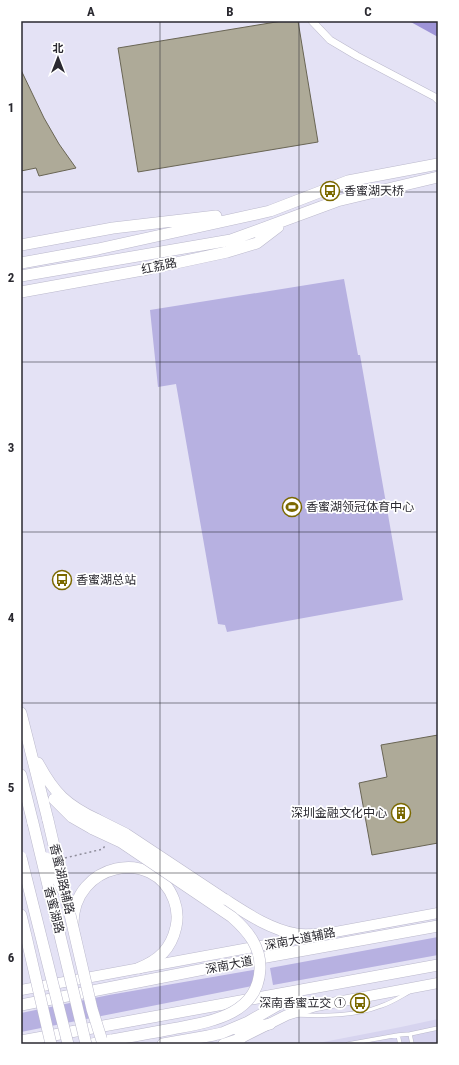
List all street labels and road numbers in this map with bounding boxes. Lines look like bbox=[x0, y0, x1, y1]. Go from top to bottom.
street label: 红荔路 bbox=[140, 255, 178, 277]
street label: 香蜜湖路辅路 bbox=[47, 842, 77, 916]
street label: 香蜜湖路 bbox=[41, 885, 67, 935]
street label: 深南大道辅路 bbox=[263, 925, 337, 953]
street label: 深南大道 bbox=[204, 954, 254, 976]

